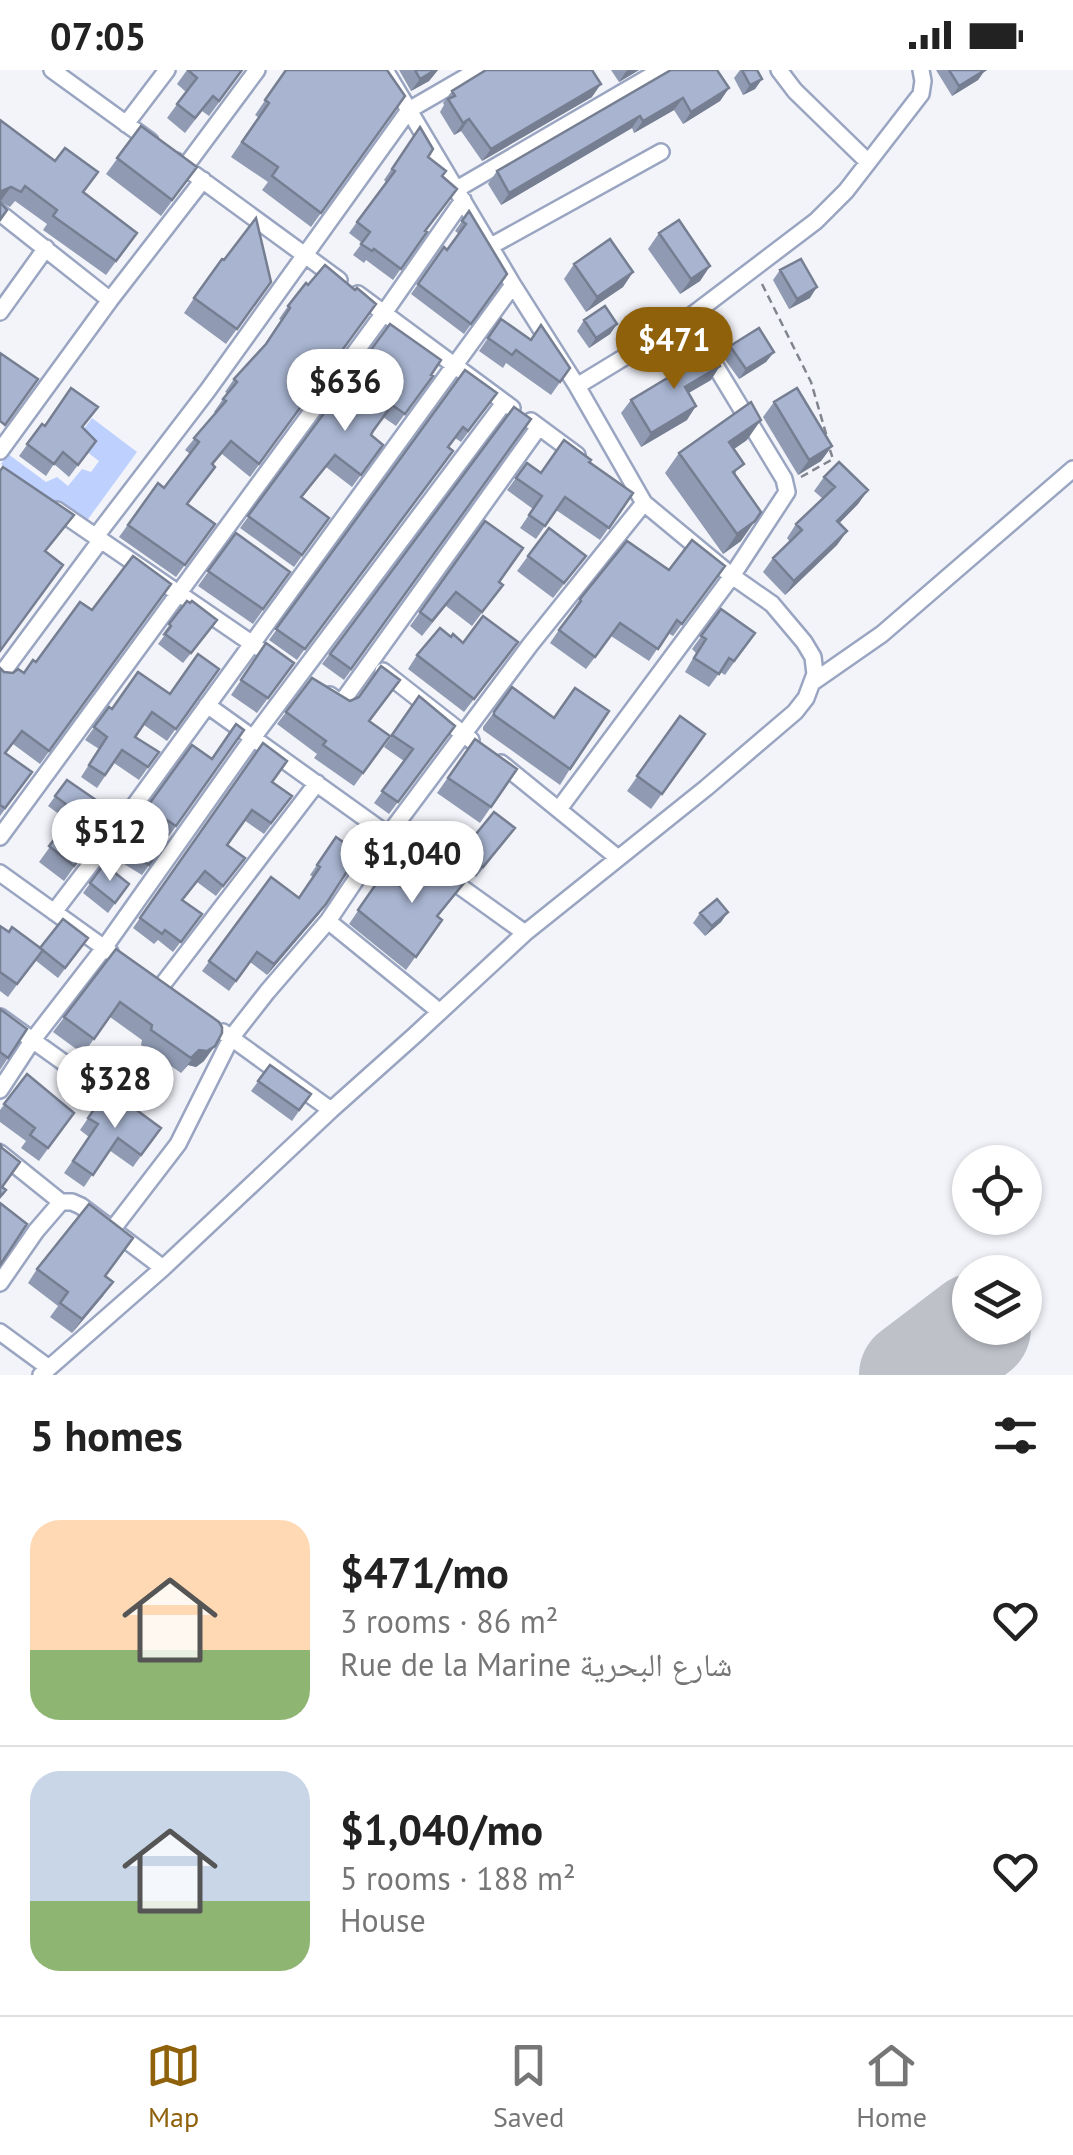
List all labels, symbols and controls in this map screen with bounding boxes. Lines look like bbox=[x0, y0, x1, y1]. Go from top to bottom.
text: 07:05 bbox=[50, 11, 146, 60]
pin: $471 bbox=[615, 307, 733, 392]
text: $471 bbox=[638, 318, 710, 360]
pin: $636 bbox=[286, 349, 404, 434]
text: $636 bbox=[309, 360, 381, 402]
pin: $512 bbox=[51, 799, 169, 884]
text: $512 bbox=[74, 810, 146, 852]
pin: $1,040 bbox=[331, 821, 493, 906]
text: $1,040 bbox=[363, 832, 461, 874]
pin: $328 bbox=[56, 1046, 174, 1131]
text: $328 bbox=[79, 1057, 151, 1099]
map controls bbox=[952, 1145, 1042, 1345]
button: locate bbox=[952, 1145, 1042, 1235]
button: layers bbox=[952, 1255, 1042, 1345]
text: 5 homes bbox=[30, 1408, 183, 1463]
icon: filters bbox=[988, 1408, 1043, 1463]
text: $471/mo bbox=[340, 1545, 509, 1600]
icon: home bbox=[110, 1560, 230, 1680]
icon: heart bbox=[988, 1593, 1043, 1648]
text: 3 rooms · 86 m² bbox=[340, 1600, 558, 1642]
text: Rue de la Marine شارع البحرية bbox=[340, 1643, 732, 1685]
text: $1,040/mo bbox=[340, 1802, 543, 1857]
icon: home bbox=[110, 1811, 230, 1931]
icon: heart bbox=[988, 1844, 1043, 1899]
text: 5 rooms · 188 m² bbox=[340, 1857, 576, 1899]
text: House bbox=[340, 1899, 426, 1941]
tab: Map bbox=[146, 2038, 201, 2135]
tab: Saved bbox=[493, 2038, 564, 2135]
tab: Home bbox=[856, 2038, 927, 2135]

